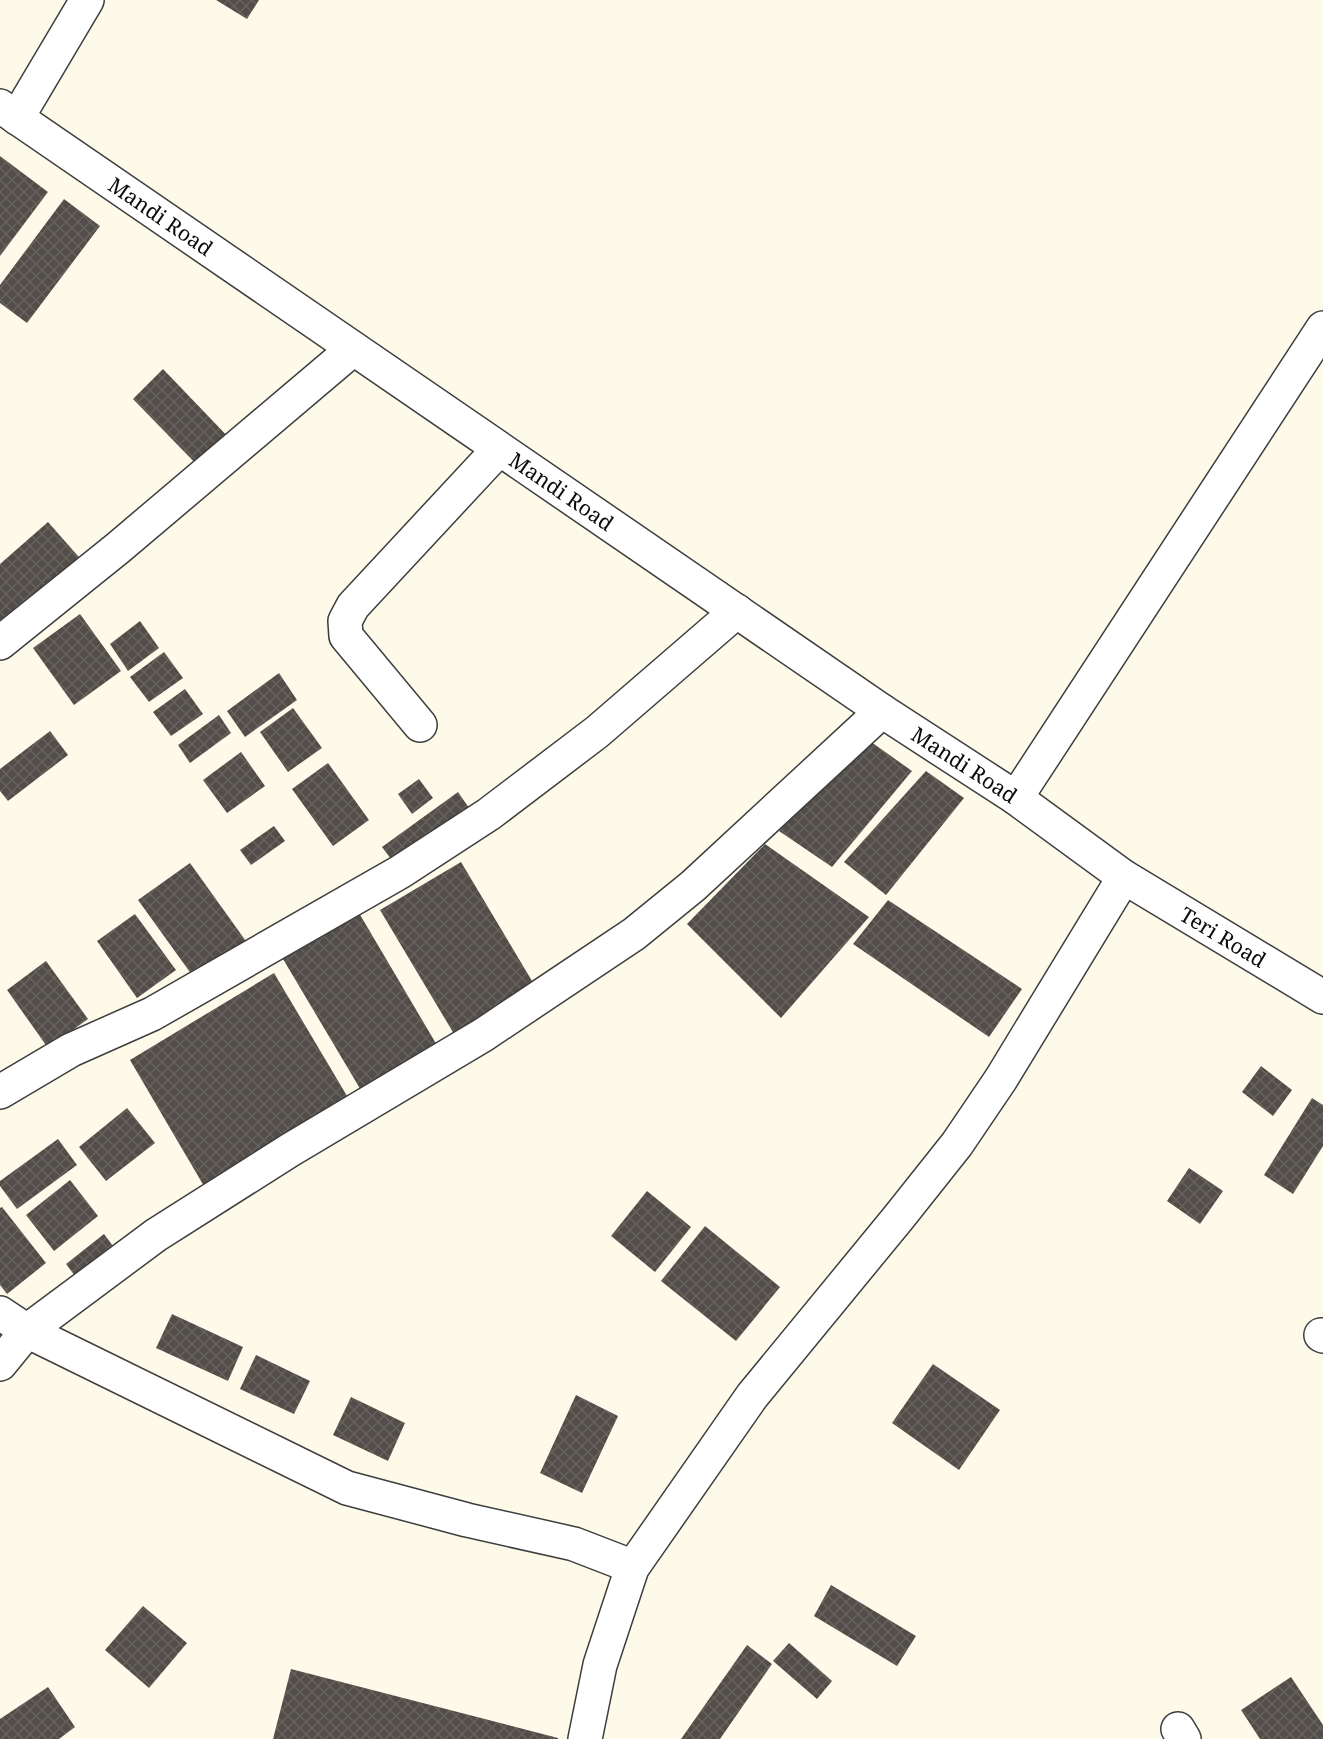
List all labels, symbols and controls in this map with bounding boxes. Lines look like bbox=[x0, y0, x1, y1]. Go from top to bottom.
street label: Mandi Road bbox=[103, 171, 219, 262]
street label: Mandi Road bbox=[504, 445, 619, 537]
street label: Mandi Road bbox=[906, 720, 1023, 809]
street label: Teri Road bbox=[1175, 900, 1272, 974]

